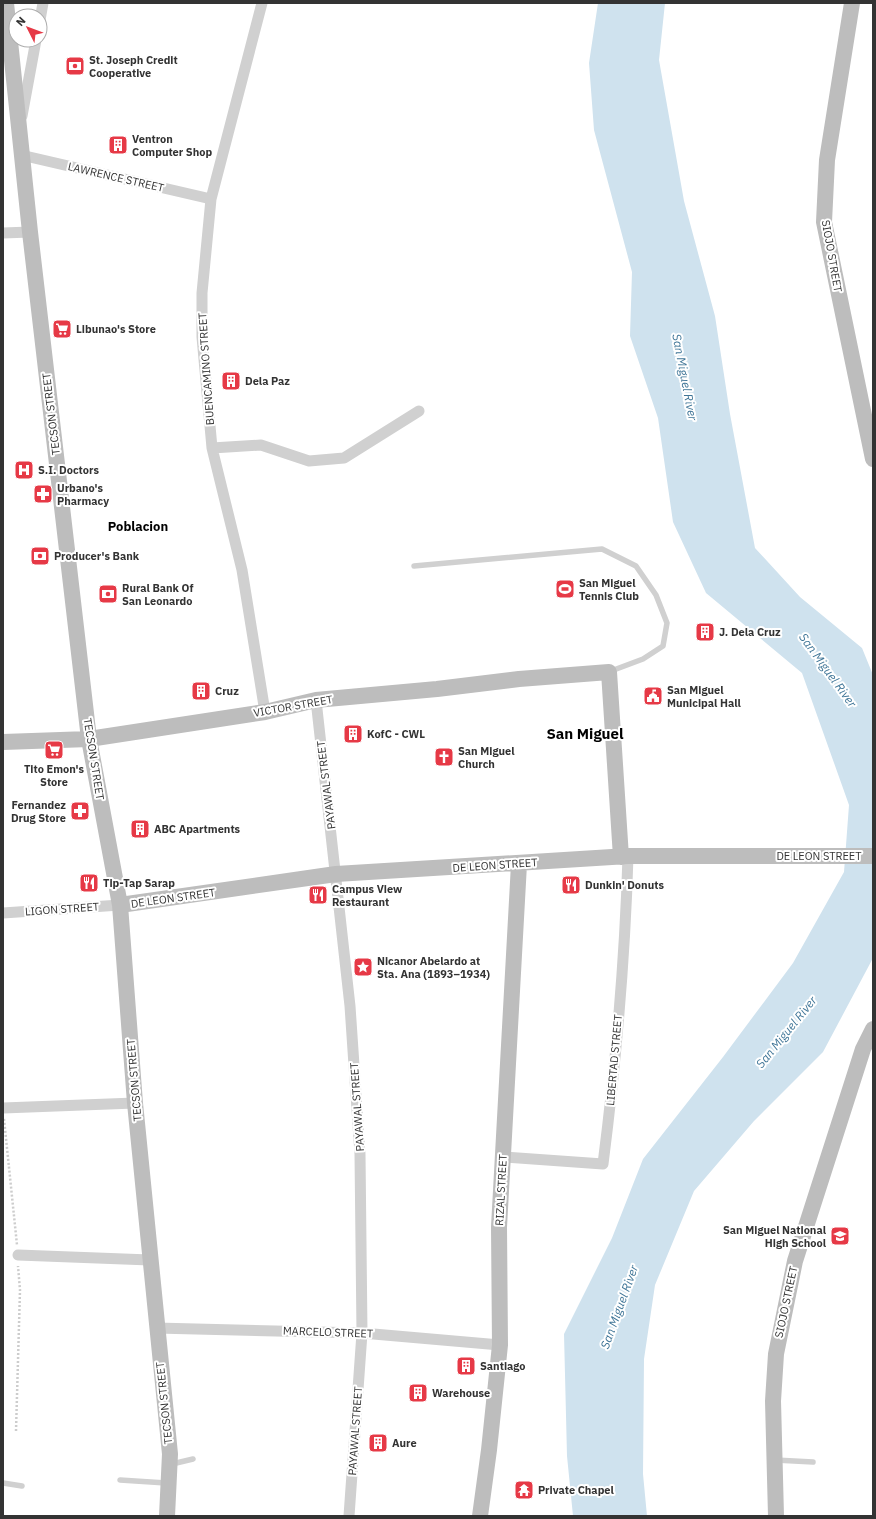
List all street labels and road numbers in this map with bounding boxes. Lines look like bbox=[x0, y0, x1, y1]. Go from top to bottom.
street label: LAWRENCE STREET bbox=[67, 159, 166, 195]
street label: SIOJO STREET bbox=[819, 219, 845, 294]
street label: BUENCAMINO STREET bbox=[195, 311, 217, 426]
street label: TECSON STREET bbox=[39, 371, 63, 456]
street label: VICTOR STREET bbox=[252, 692, 334, 720]
street label: TECSON STREET bbox=[81, 717, 107, 802]
street label: PAYAWAL STREET bbox=[314, 739, 338, 830]
street label: DE LEON STREET bbox=[776, 849, 862, 863]
street label: DE LEON STREET bbox=[452, 855, 539, 875]
street label: DE LEON STREET bbox=[130, 885, 217, 911]
street label: LIGON STREET bbox=[24, 899, 100, 919]
street label: LIBERTAD STREET bbox=[603, 1013, 625, 1106]
street label: TECSON STREET bbox=[123, 1037, 145, 1122]
street label: PAYAWAL STREET bbox=[347, 1061, 367, 1152]
street label: RIZAL STREET bbox=[492, 1153, 510, 1226]
street label: SIOJO STREET bbox=[772, 1264, 801, 1339]
street label: MARCELO STREET bbox=[283, 1323, 374, 1341]
street label: TECSON STREET bbox=[153, 1360, 175, 1445]
street label: PAYAWAL STREET bbox=[345, 1385, 365, 1476]

